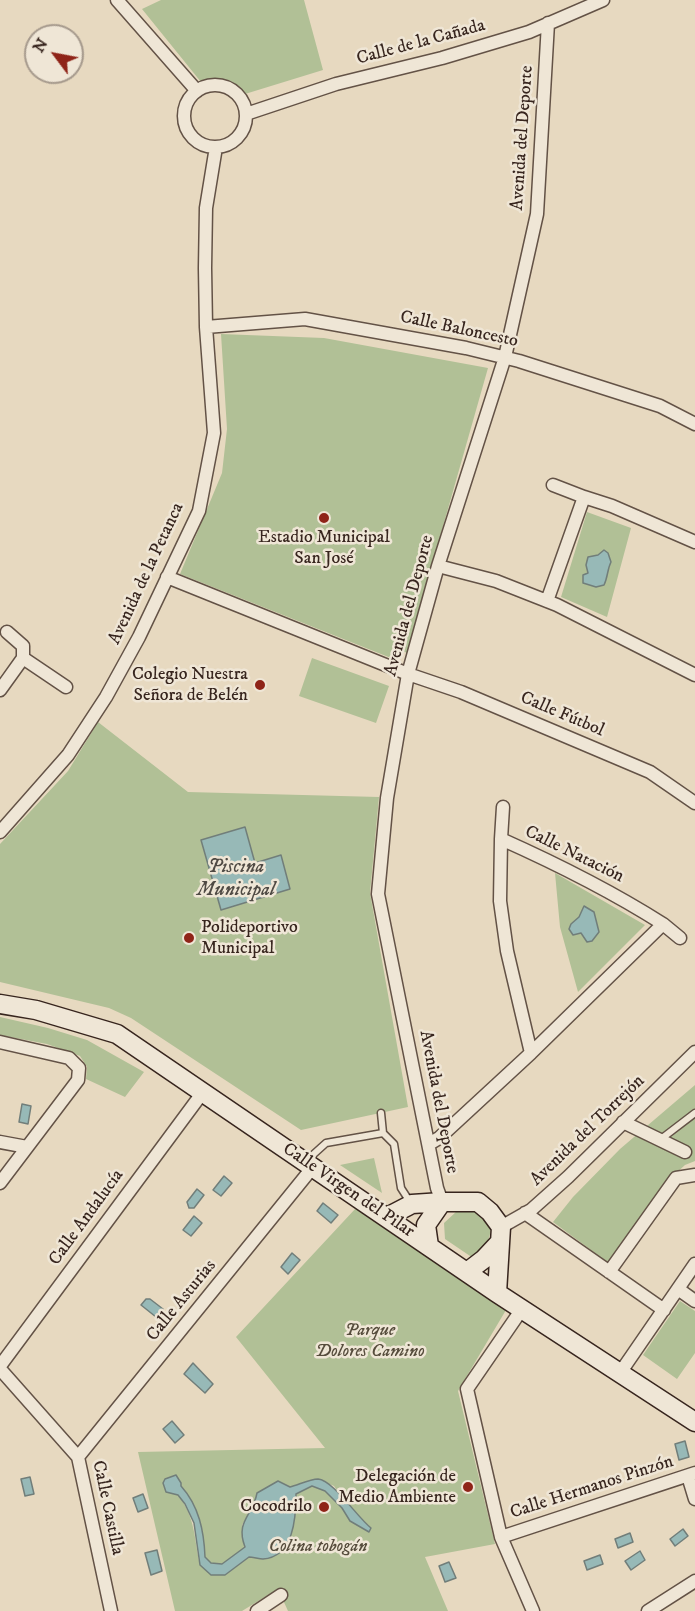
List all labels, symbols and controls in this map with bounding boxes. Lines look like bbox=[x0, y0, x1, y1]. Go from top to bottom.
street label: Calle de la Cañada bbox=[354, 15, 488, 71]
north arrow bbox=[24, 24, 84, 84]
text: N bbox=[28, 35, 52, 56]
street label: Avenida del Deporte bbox=[507, 65, 539, 211]
street label: Calle Baloncesto bbox=[398, 307, 520, 353]
street label: Avenida de la Petanca bbox=[105, 500, 189, 648]
marker: Estadio Municipal San José bbox=[317, 511, 331, 525]
place label: Estadio Municipal San José bbox=[258, 527, 390, 570]
street label: Avenida del Deporte bbox=[381, 533, 439, 679]
place label: Colegio Nuestra Señora de Belén bbox=[132, 664, 248, 706]
marker: Colegio Nuestra Señora de Belén bbox=[253, 678, 267, 692]
street label: Calle Fútbol bbox=[517, 688, 607, 742]
street label: Calle Natación bbox=[521, 822, 627, 888]
water label: Piscina Municipal bbox=[197, 856, 275, 903]
place label: Polideportivo Municipal bbox=[201, 917, 298, 960]
marker: Polideportivo Municipal bbox=[182, 931, 196, 945]
street label: Avenida del Deporte bbox=[414, 1029, 462, 1175]
street label: Avenida del Torrejón bbox=[526, 1071, 650, 1191]
street label: Calle Virgen del Pilar bbox=[278, 1139, 418, 1243]
street label: Calle Andalucía bbox=[45, 1166, 129, 1270]
street label: Calle Asturias bbox=[143, 1256, 221, 1346]
park label: Parque Dolores Camino bbox=[315, 1320, 425, 1362]
street label: Calle Hermanos Pinzón bbox=[508, 1451, 676, 1525]
street label: Calle Castilla bbox=[86, 1459, 128, 1557]
place label: Delegación de Medio Ambiente bbox=[338, 1466, 456, 1508]
marker: Delegación de Medio Ambiente bbox=[461, 1480, 475, 1494]
place label: Cocodrilo bbox=[240, 1496, 312, 1518]
marker: Cocodrilo bbox=[317, 1500, 331, 1514]
park label: Colina tobogán bbox=[269, 1536, 367, 1558]

